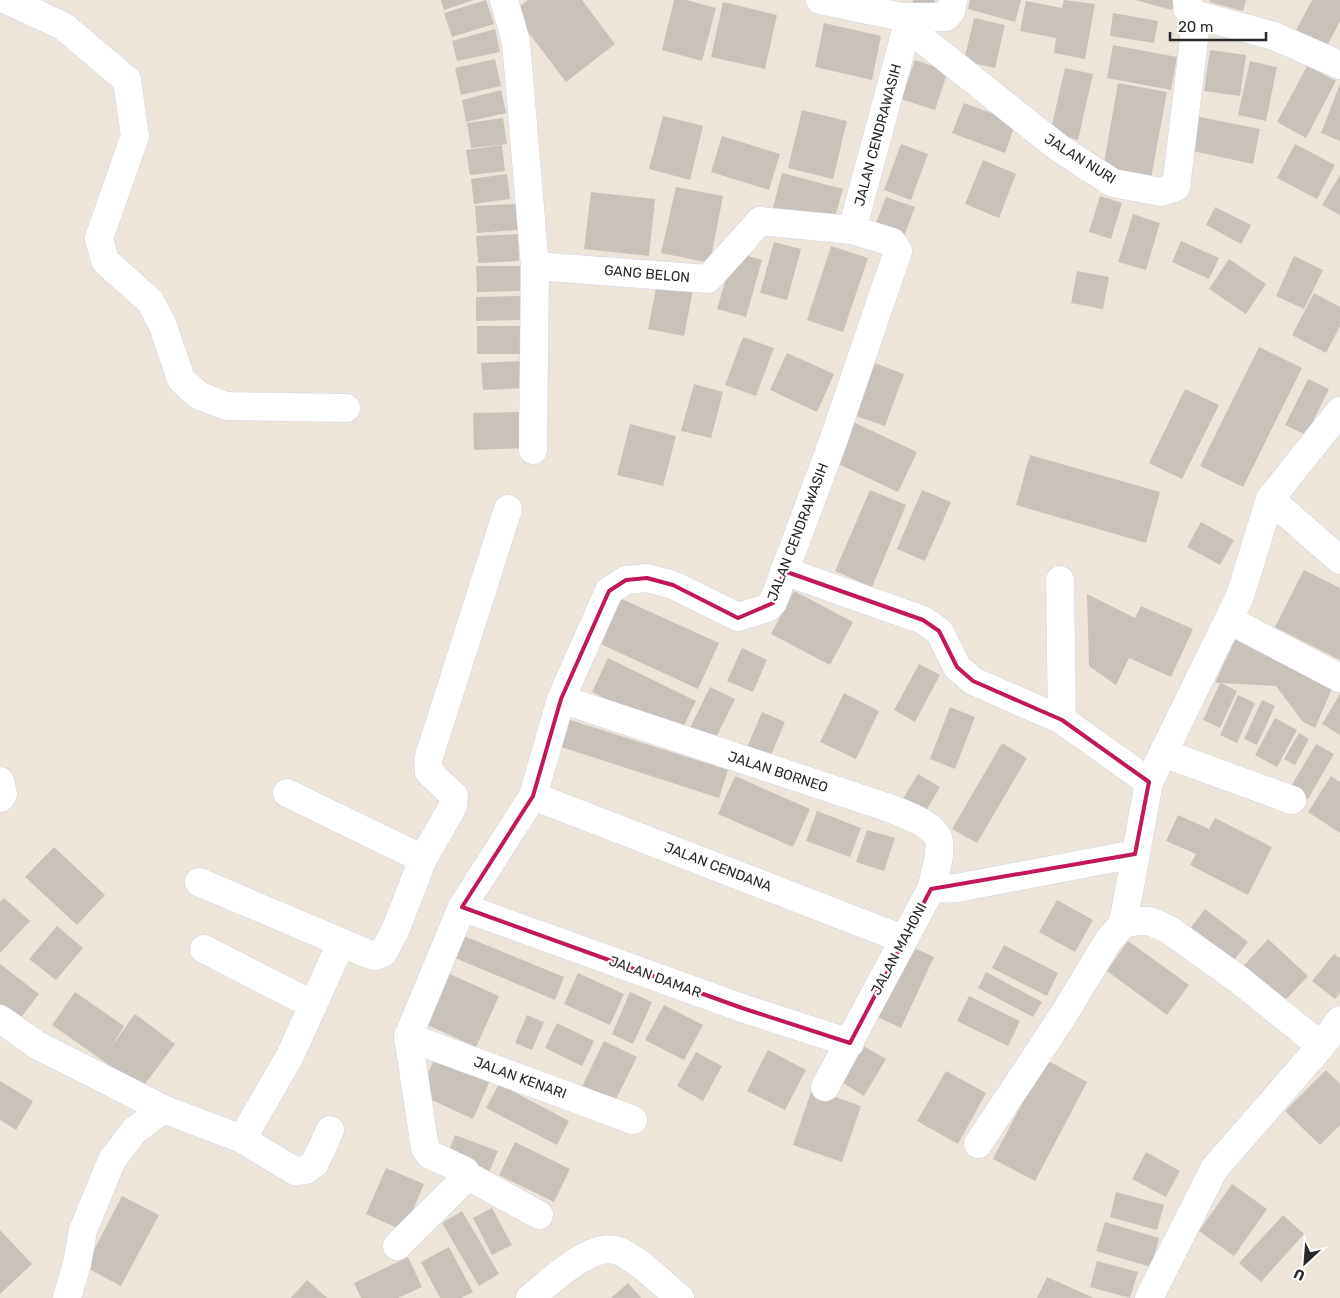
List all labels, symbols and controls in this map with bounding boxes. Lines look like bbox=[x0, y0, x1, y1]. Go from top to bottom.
scale bar bbox=[1170, 10, 1266, 42]
text: 20 m bbox=[1178, 18, 1213, 36]
street label: JALAN CENDRAWASIH bbox=[851, 62, 905, 208]
street label: JALAN NURI bbox=[1041, 130, 1119, 188]
street label: GANG BELON bbox=[603, 262, 691, 286]
street label: JALAN CENDRAWASIH bbox=[764, 461, 832, 603]
street label: JALAN BORNEO bbox=[726, 748, 830, 796]
street label: JALAN CENDANA bbox=[662, 839, 775, 896]
street label: JALAN MAHONI bbox=[868, 900, 930, 998]
street label: JALAN DAMAR bbox=[607, 952, 703, 1002]
street label: JALAN KENARI bbox=[471, 1053, 569, 1103]
north arrow bbox=[1280, 1238, 1330, 1288]
text: U bbox=[1291, 1264, 1308, 1284]

